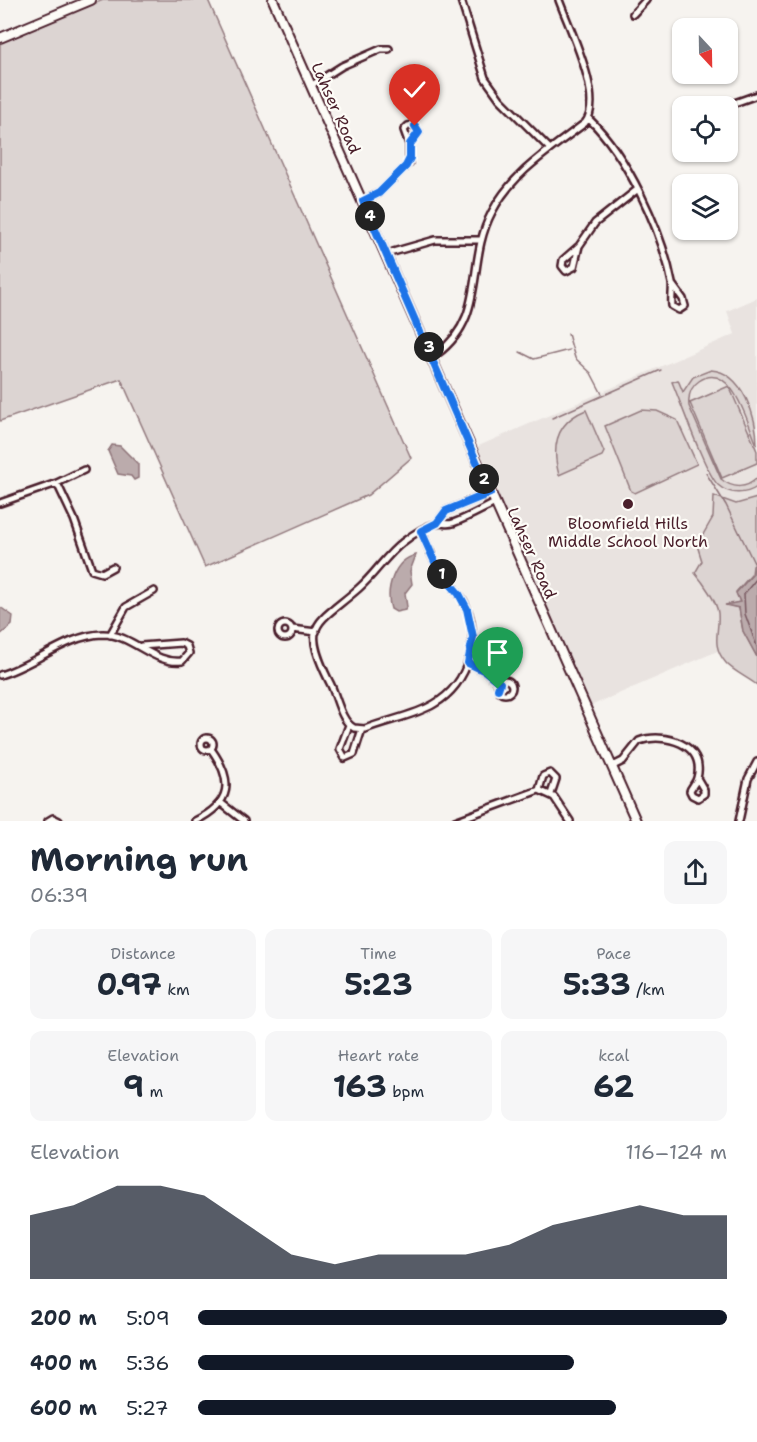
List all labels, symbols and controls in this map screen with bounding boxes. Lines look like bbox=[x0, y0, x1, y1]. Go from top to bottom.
north arrow bbox=[672, 18, 738, 84]
map controls bbox=[672, 18, 738, 240]
street label: Lahser Road bbox=[306, 59, 366, 157]
pin bbox=[389, 64, 440, 126]
icon: check bbox=[398, 73, 431, 106]
button: locate bbox=[672, 96, 738, 162]
button: layers bbox=[672, 174, 738, 240]
pin: 4 bbox=[355, 201, 385, 231]
text: 4 bbox=[364, 205, 376, 226]
pin: 3 bbox=[414, 332, 444, 362]
text: 3 bbox=[423, 336, 435, 357]
pin: 2 bbox=[469, 464, 499, 494]
text: 2 bbox=[478, 468, 490, 489]
marker: Bloomfield Hills Middle School North bbox=[621, 497, 635, 511]
street label: Lahser Road bbox=[502, 504, 562, 602]
place label: Bloomfield Hills Middle School North bbox=[548, 513, 708, 552]
pin: 1 bbox=[427, 559, 457, 589]
text: 1 bbox=[438, 563, 446, 584]
pin bbox=[472, 627, 523, 689]
icon: arrive bbox=[481, 636, 514, 669]
text: Morning run bbox=[30, 837, 248, 882]
button: share bbox=[664, 841, 727, 904]
text: 06:39 bbox=[30, 882, 88, 908]
text: Distance bbox=[110, 943, 176, 964]
text: Time bbox=[360, 943, 397, 964]
text: Pace bbox=[596, 943, 631, 964]
text: 0.97 bbox=[96, 964, 162, 1005]
text: 5:23 bbox=[344, 964, 413, 1005]
text: 5:33 bbox=[563, 964, 631, 1005]
text: km bbox=[162, 979, 190, 1000]
text: /km bbox=[631, 979, 665, 1000]
text: Elevation bbox=[107, 1045, 179, 1066]
text: Heart rate bbox=[338, 1045, 419, 1066]
text: kcal bbox=[598, 1045, 629, 1066]
text: 9 bbox=[123, 1066, 144, 1107]
text: 163 bbox=[333, 1066, 387, 1107]
text: 62 bbox=[593, 1066, 634, 1107]
text: m bbox=[144, 1081, 163, 1102]
text: bpm bbox=[387, 1081, 424, 1102]
text: Elevation bbox=[30, 1139, 120, 1165]
text: 116–124 m bbox=[626, 1139, 727, 1165]
text: 200 m bbox=[30, 1305, 97, 1331]
text: 5:09 bbox=[126, 1305, 170, 1331]
text: 400 m bbox=[30, 1350, 97, 1376]
text: 5:36 bbox=[126, 1350, 169, 1376]
text: 600 m bbox=[30, 1395, 97, 1421]
text: 5:27 bbox=[126, 1395, 169, 1421]

